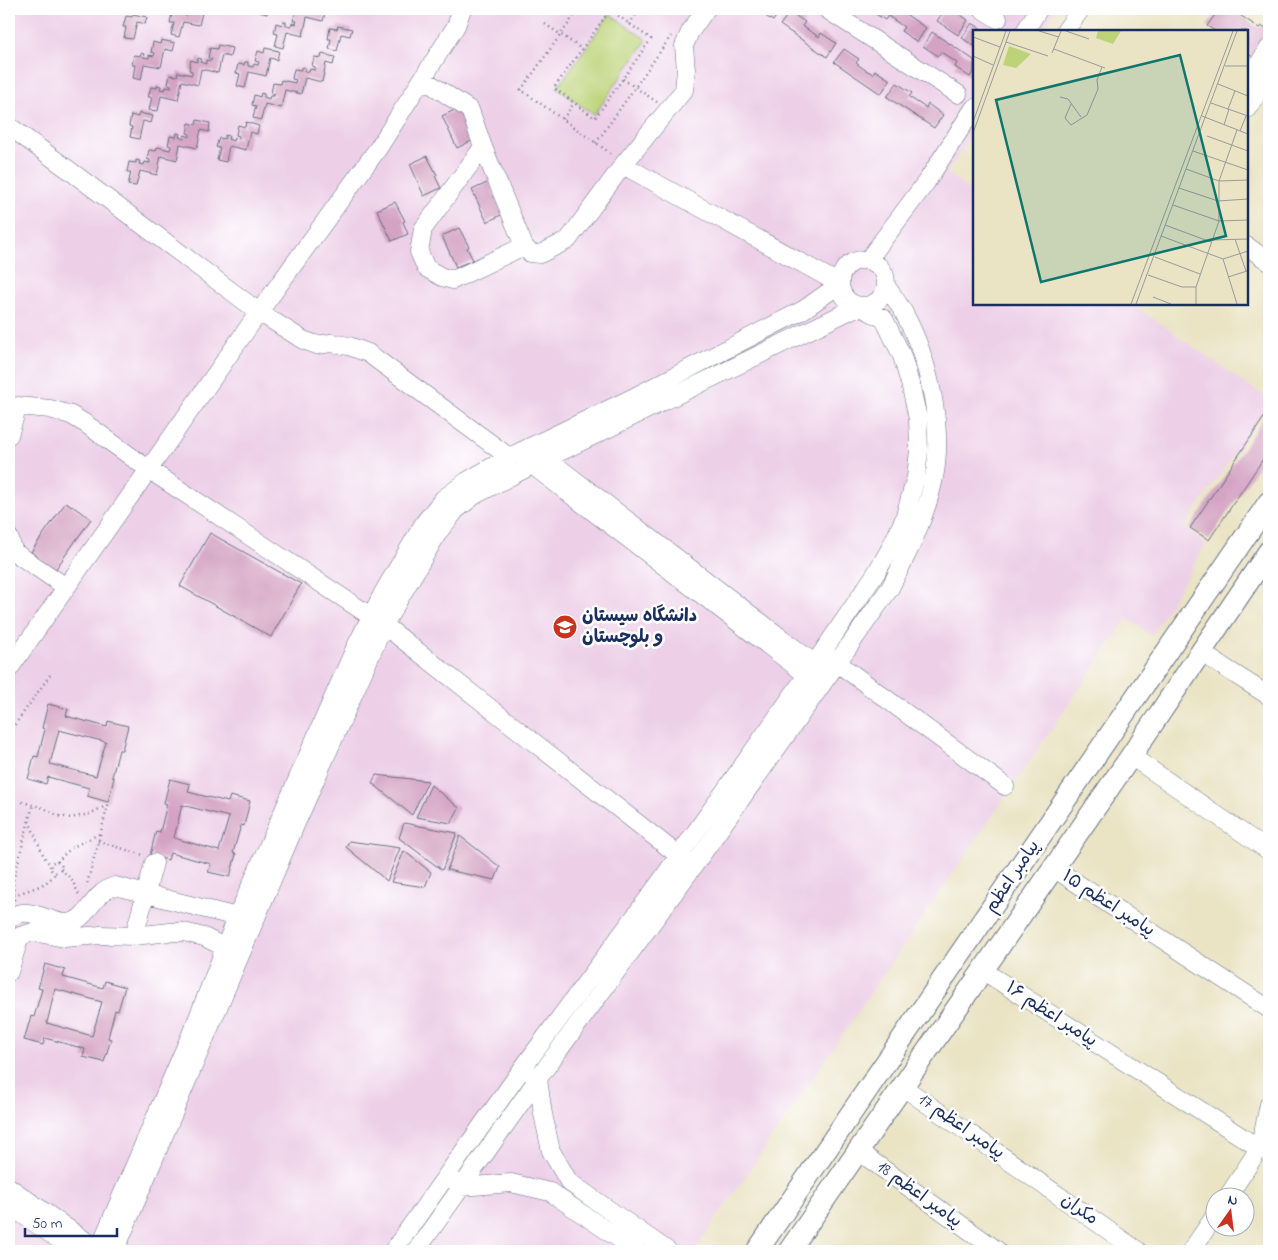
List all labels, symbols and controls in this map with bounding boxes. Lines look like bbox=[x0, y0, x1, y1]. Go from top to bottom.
inset map bbox=[973, 30, 1248, 305]
place label: دانشگاه سیستان و بلوچستان bbox=[582, 604, 697, 651]
school or university icon: دانشگاه سیستان و بلوچستان bbox=[552, 614, 578, 640]
street label: پیامبر اعظم bbox=[979, 835, 1047, 919]
street label: پیامبر اعظم ۱۵ bbox=[1056, 864, 1160, 944]
street label: پیامبر اعظم ۱۶ bbox=[1000, 976, 1102, 1054]
street label: پیامبر اعظم 17 bbox=[912, 1088, 1010, 1166]
street label: پیامبر اعظم 18 bbox=[871, 1155, 967, 1235]
street label: مکران bbox=[1055, 1188, 1103, 1232]
north arrow bbox=[1206, 1188, 1256, 1238]
text: N bbox=[1226, 1190, 1240, 1212]
scale bar bbox=[25, 1205, 118, 1237]
text: 50 m bbox=[32, 1213, 63, 1235]

